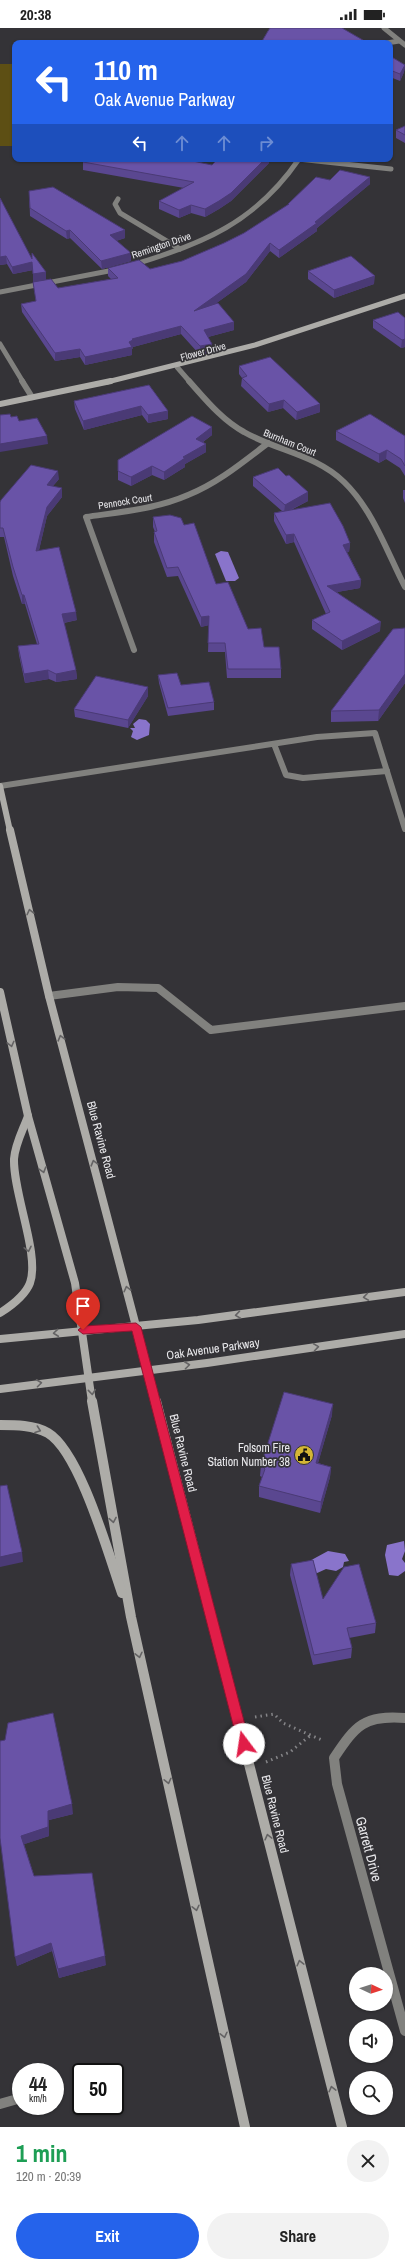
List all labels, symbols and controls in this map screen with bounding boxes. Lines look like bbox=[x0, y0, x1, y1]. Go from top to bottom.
text: 20:38 bbox=[20, 4, 51, 25]
text: 110 m bbox=[94, 51, 158, 89]
icon: left bbox=[28, 56, 80, 108]
text: Oak Avenue Parkway bbox=[94, 87, 235, 112]
icon: left bbox=[129, 132, 151, 154]
icon: ahead bbox=[171, 132, 193, 154]
icon: ahead bbox=[213, 132, 235, 154]
icon: right bbox=[255, 132, 277, 154]
street label: Remington Drive bbox=[130, 229, 193, 262]
street label: Flower Drive bbox=[179, 339, 228, 364]
street label: Burnham Court bbox=[262, 426, 319, 459]
street label: Pennock Court bbox=[97, 491, 154, 512]
one-way arrow bbox=[26, 908, 34, 915]
one-way arrow bbox=[57, 1035, 65, 1041]
one-way arrow bbox=[6, 1041, 14, 1047]
street label: Blue Ravine Road bbox=[83, 1099, 119, 1181]
one-way arrow bbox=[90, 1160, 99, 1167]
one-way arrow bbox=[38, 1166, 47, 1173]
one-way arrow bbox=[24, 1246, 32, 1252]
one-way arrow bbox=[123, 1286, 132, 1293]
pin bbox=[66, 1289, 100, 1330]
one-way arrow bbox=[363, 1292, 369, 1301]
icon: arrive bbox=[72, 1295, 94, 1317]
one-way arrow bbox=[235, 1310, 241, 1319]
one-way arrow bbox=[52, 1328, 59, 1337]
street label: Oak Avenue Parkway bbox=[165, 1335, 261, 1363]
one-way arrow bbox=[313, 1343, 319, 1352]
one-way arrow bbox=[184, 1361, 190, 1370]
one-way arrow bbox=[36, 1379, 42, 1388]
one-way arrow bbox=[87, 1389, 96, 1395]
street label: Blue Ravine Road bbox=[166, 1412, 200, 1494]
one-way arrow bbox=[35, 1425, 42, 1434]
place label: Folsom Fire Station Number 38 bbox=[207, 1440, 290, 1470]
public building icon: Folsom Fire Station Number 38 bbox=[293, 1444, 315, 1466]
one-way arrow bbox=[108, 1517, 117, 1523]
one-way arrow bbox=[135, 1651, 143, 1658]
position arrow bbox=[223, 1723, 265, 1765]
street label: Blue Ravine Road bbox=[258, 1773, 292, 1855]
one-way arrow bbox=[163, 1778, 171, 1785]
street label: Garrett Drive bbox=[352, 1815, 386, 1883]
one-way arrow bbox=[264, 1834, 273, 1841]
one-way arrow bbox=[191, 1905, 199, 1912]
one-way arrow bbox=[296, 1960, 305, 1967]
north arrow bbox=[349, 1967, 393, 2011]
map controls bbox=[349, 1967, 393, 2115]
button: sound bbox=[349, 2019, 393, 2063]
one-way arrow bbox=[220, 2032, 228, 2038]
speed limit sign: 50 bbox=[72, 2063, 124, 2115]
text: 44 bbox=[29, 2070, 47, 2097]
button: search bbox=[349, 2071, 393, 2115]
one-way arrow bbox=[329, 2086, 337, 2092]
text: km/h bbox=[29, 2092, 47, 2105]
text: 1 min bbox=[16, 2137, 67, 2169]
button: close bbox=[347, 2140, 389, 2182]
text: 120 m · 20:39 bbox=[16, 2168, 81, 2185]
button: Exit bbox=[16, 2213, 199, 2259]
button: Share bbox=[207, 2213, 389, 2259]

